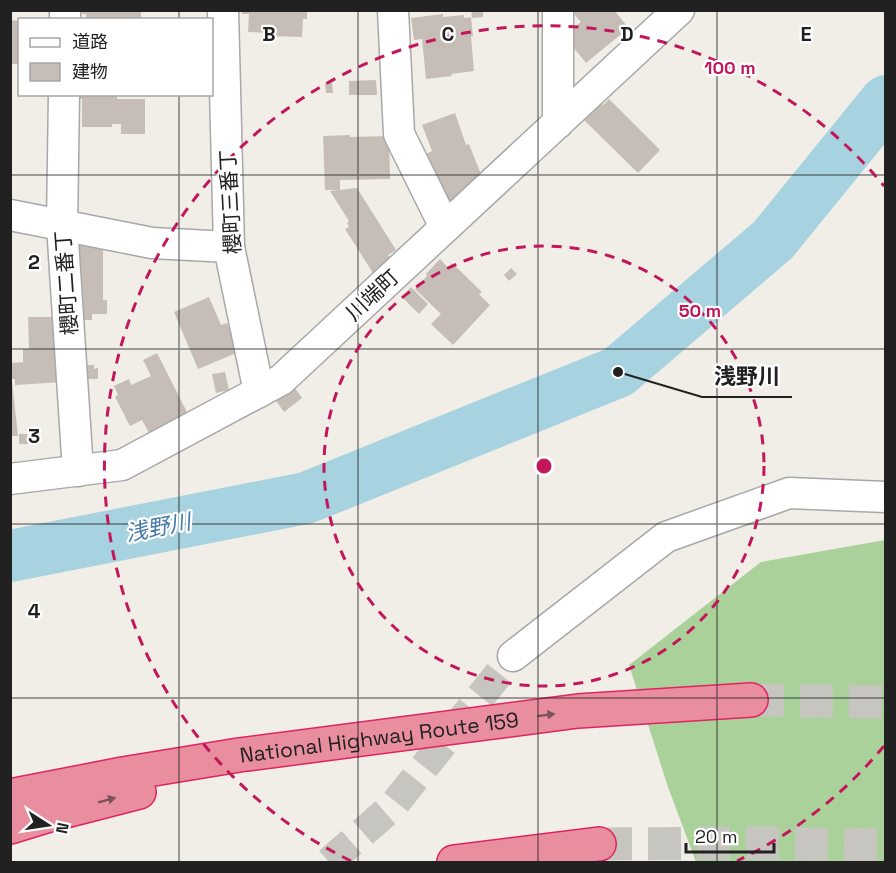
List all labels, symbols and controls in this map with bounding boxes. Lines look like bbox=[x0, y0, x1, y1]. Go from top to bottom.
legend bbox=[18, 18, 213, 96]
text: B bbox=[262, 21, 276, 47]
text: C bbox=[442, 21, 455, 47]
text: D bbox=[620, 21, 634, 47]
text: E bbox=[800, 21, 812, 47]
text: 道路 bbox=[72, 30, 108, 53]
text: 100 m bbox=[704, 56, 756, 79]
text: 建物 bbox=[72, 60, 108, 83]
street label: 櫻町三番丁 bbox=[214, 149, 246, 255]
street label: 櫻町二番丁 bbox=[49, 230, 83, 336]
text: 2 bbox=[28, 249, 40, 275]
street label: 川端町 bbox=[340, 264, 404, 326]
text: 50 m bbox=[679, 299, 721, 322]
callout: 浅野川 bbox=[702, 357, 792, 397]
text: 浅野川 bbox=[714, 362, 780, 390]
text: 3 bbox=[28, 423, 40, 449]
centre of rings bbox=[534, 456, 554, 476]
water label: 浅野川 bbox=[123, 507, 195, 547]
text: 4 bbox=[28, 598, 41, 624]
street label: National Highway Route 159 bbox=[238, 705, 520, 768]
one-way arrow bbox=[537, 711, 556, 720]
north arrow bbox=[18, 795, 78, 855]
one-way arrow bbox=[98, 795, 116, 804]
scale bar bbox=[686, 816, 774, 854]
text: N bbox=[51, 821, 74, 835]
text: 20 m bbox=[695, 825, 738, 848]

